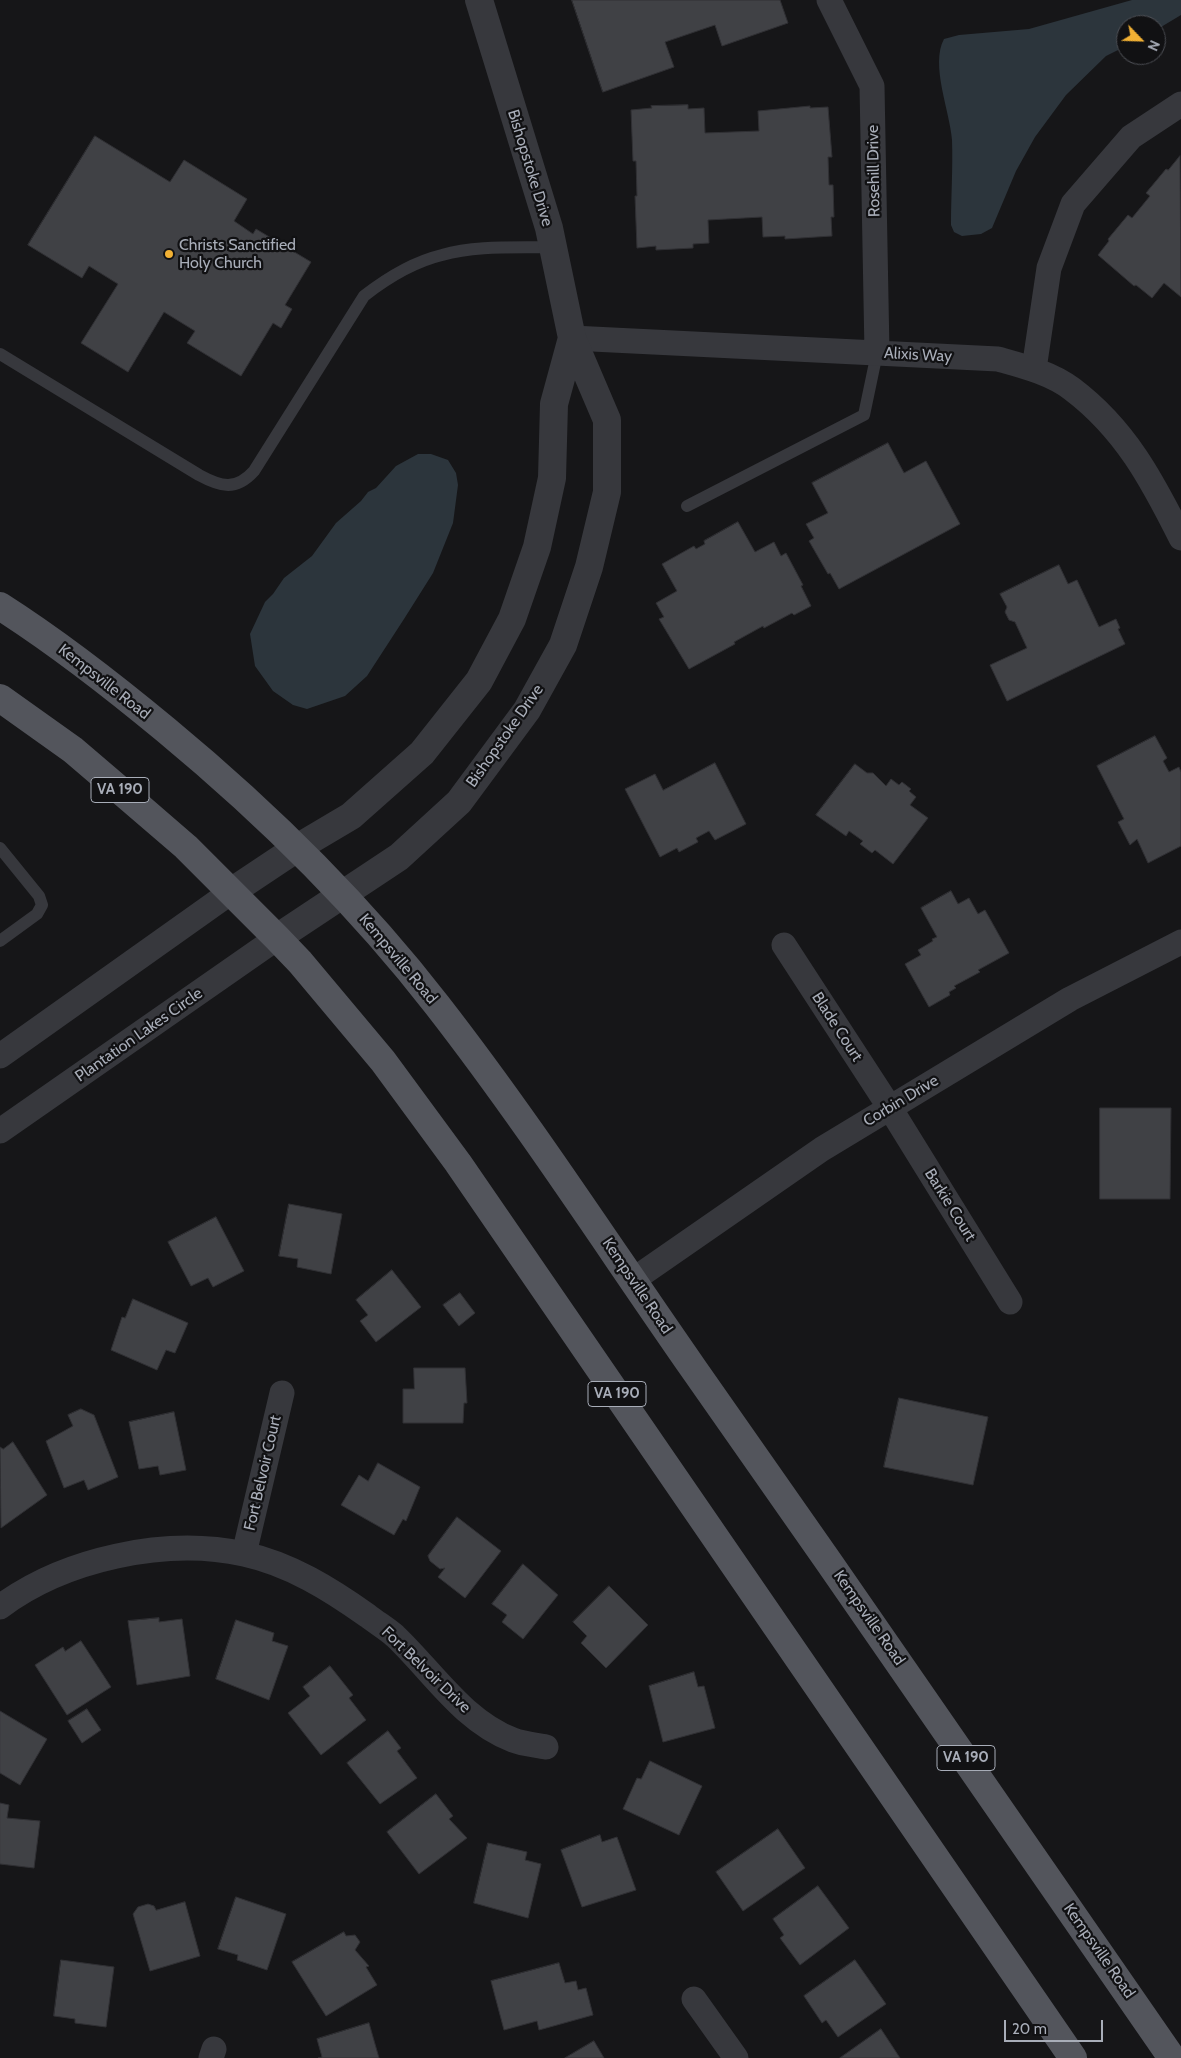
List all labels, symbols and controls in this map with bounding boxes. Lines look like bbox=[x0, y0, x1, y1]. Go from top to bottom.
north arrow bbox=[1116, 15, 1166, 65]
text: N bbox=[1144, 38, 1164, 54]
street label: Bishopstoke Drive bbox=[503, 107, 557, 229]
street label: Rosehill Drive bbox=[864, 125, 884, 217]
place label: Christs Sanctified Holy Church bbox=[179, 235, 296, 273]
marker: Christs Sanctified Holy Church bbox=[163, 248, 175, 260]
street label: Alixis Way bbox=[884, 344, 952, 366]
street label: Kempsville Road bbox=[54, 640, 154, 724]
street label: Bishopstoke Drive bbox=[462, 681, 548, 791]
road number: VA 190 bbox=[91, 778, 149, 802]
street label: Kempsville Road bbox=[355, 910, 441, 1008]
street label: Plantation Lakes Circle bbox=[72, 984, 206, 1086]
street label: Blade Court bbox=[807, 989, 867, 1065]
street label: Corbin Drive bbox=[860, 1071, 942, 1131]
street label: Barkie Court bbox=[920, 1165, 980, 1245]
street label: Kempsville Road bbox=[598, 1234, 676, 1338]
road number: VA 190 bbox=[588, 1382, 646, 1406]
street label: Fort Belvoir Court bbox=[240, 1413, 286, 1533]
street label: Kempsville Road bbox=[829, 1567, 909, 1669]
street label: Fort Belvoir Drive bbox=[377, 1623, 475, 1717]
road number: VA 190 bbox=[937, 1746, 995, 1770]
street label: Kempsville Road bbox=[1059, 1900, 1139, 2002]
scale bar bbox=[1006, 2010, 1105, 2042]
text: 20 m bbox=[1012, 2020, 1047, 2038]

